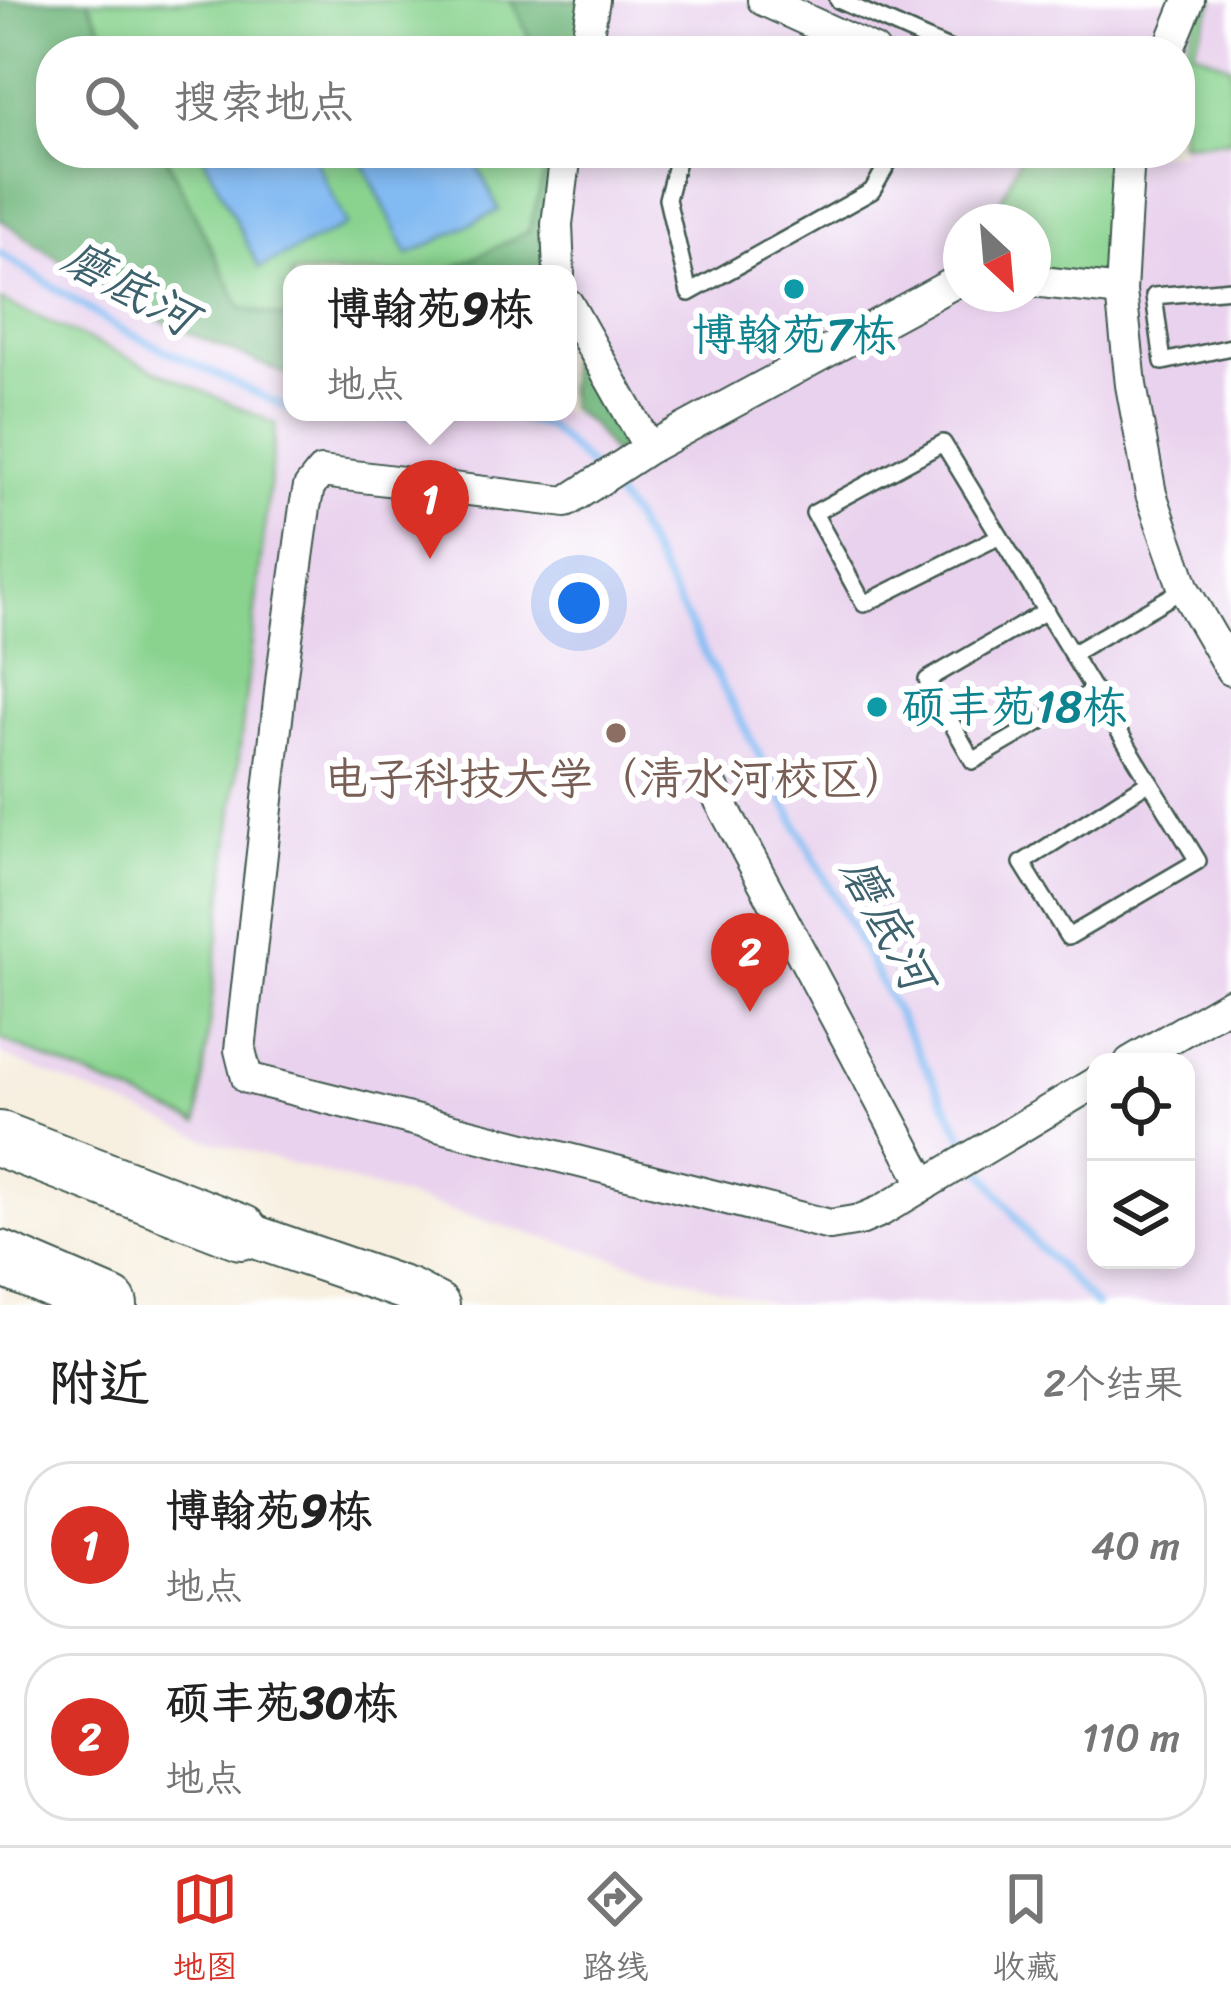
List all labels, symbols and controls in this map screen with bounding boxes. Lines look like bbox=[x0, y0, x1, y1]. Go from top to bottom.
search box bbox=[36, 36, 1195, 168]
text: 搜索地点 bbox=[174, 62, 354, 142]
icon: search bbox=[78, 69, 144, 135]
north arrow bbox=[943, 204, 1051, 312]
water label: 磨底河 bbox=[46, 215, 220, 362]
popup bbox=[283, 265, 577, 421]
text: 博翰苑9栋 bbox=[326, 269, 534, 349]
marker: 博翰苑7栋 bbox=[781, 276, 807, 302]
place label: 博翰苑7栋 bbox=[691, 295, 897, 375]
text: 地点 bbox=[326, 349, 404, 418]
pin: 1 bbox=[391, 460, 469, 559]
your location bbox=[549, 573, 609, 633]
place label: 硕丰苑18栋 bbox=[901, 667, 1127, 747]
marker: 硕丰苑18栋 bbox=[864, 694, 890, 720]
marker: 电子科技大学（清水河校区） bbox=[603, 720, 629, 746]
place label: 电子科技大学（清水河校区） bbox=[323, 739, 909, 819]
water label: 磨底河 bbox=[817, 839, 963, 1013]
pin: 2 bbox=[711, 913, 789, 1012]
map controls bbox=[1087, 1053, 1195, 1269]
button: locate bbox=[1087, 1053, 1195, 1161]
button: layers bbox=[1087, 1161, 1195, 1269]
text: 附近 bbox=[48, 1338, 150, 1428]
text: 2个结果 bbox=[1043, 1349, 1183, 1418]
text: 博翰苑9栋 bbox=[165, 1471, 373, 1551]
text: 1 bbox=[82, 1511, 98, 1580]
text: 40 m bbox=[1091, 1511, 1180, 1580]
text: 地点 bbox=[165, 1551, 243, 1620]
text: 硕丰苑30栋 bbox=[165, 1663, 398, 1743]
text: 2 bbox=[79, 1703, 101, 1772]
text: 110 m bbox=[1082, 1703, 1180, 1772]
text: 地点 bbox=[165, 1743, 243, 1812]
tab: 地图 bbox=[172, 1866, 238, 1996]
tab: 路线 bbox=[582, 1866, 648, 1996]
tab: 收藏 bbox=[993, 1866, 1059, 1996]

